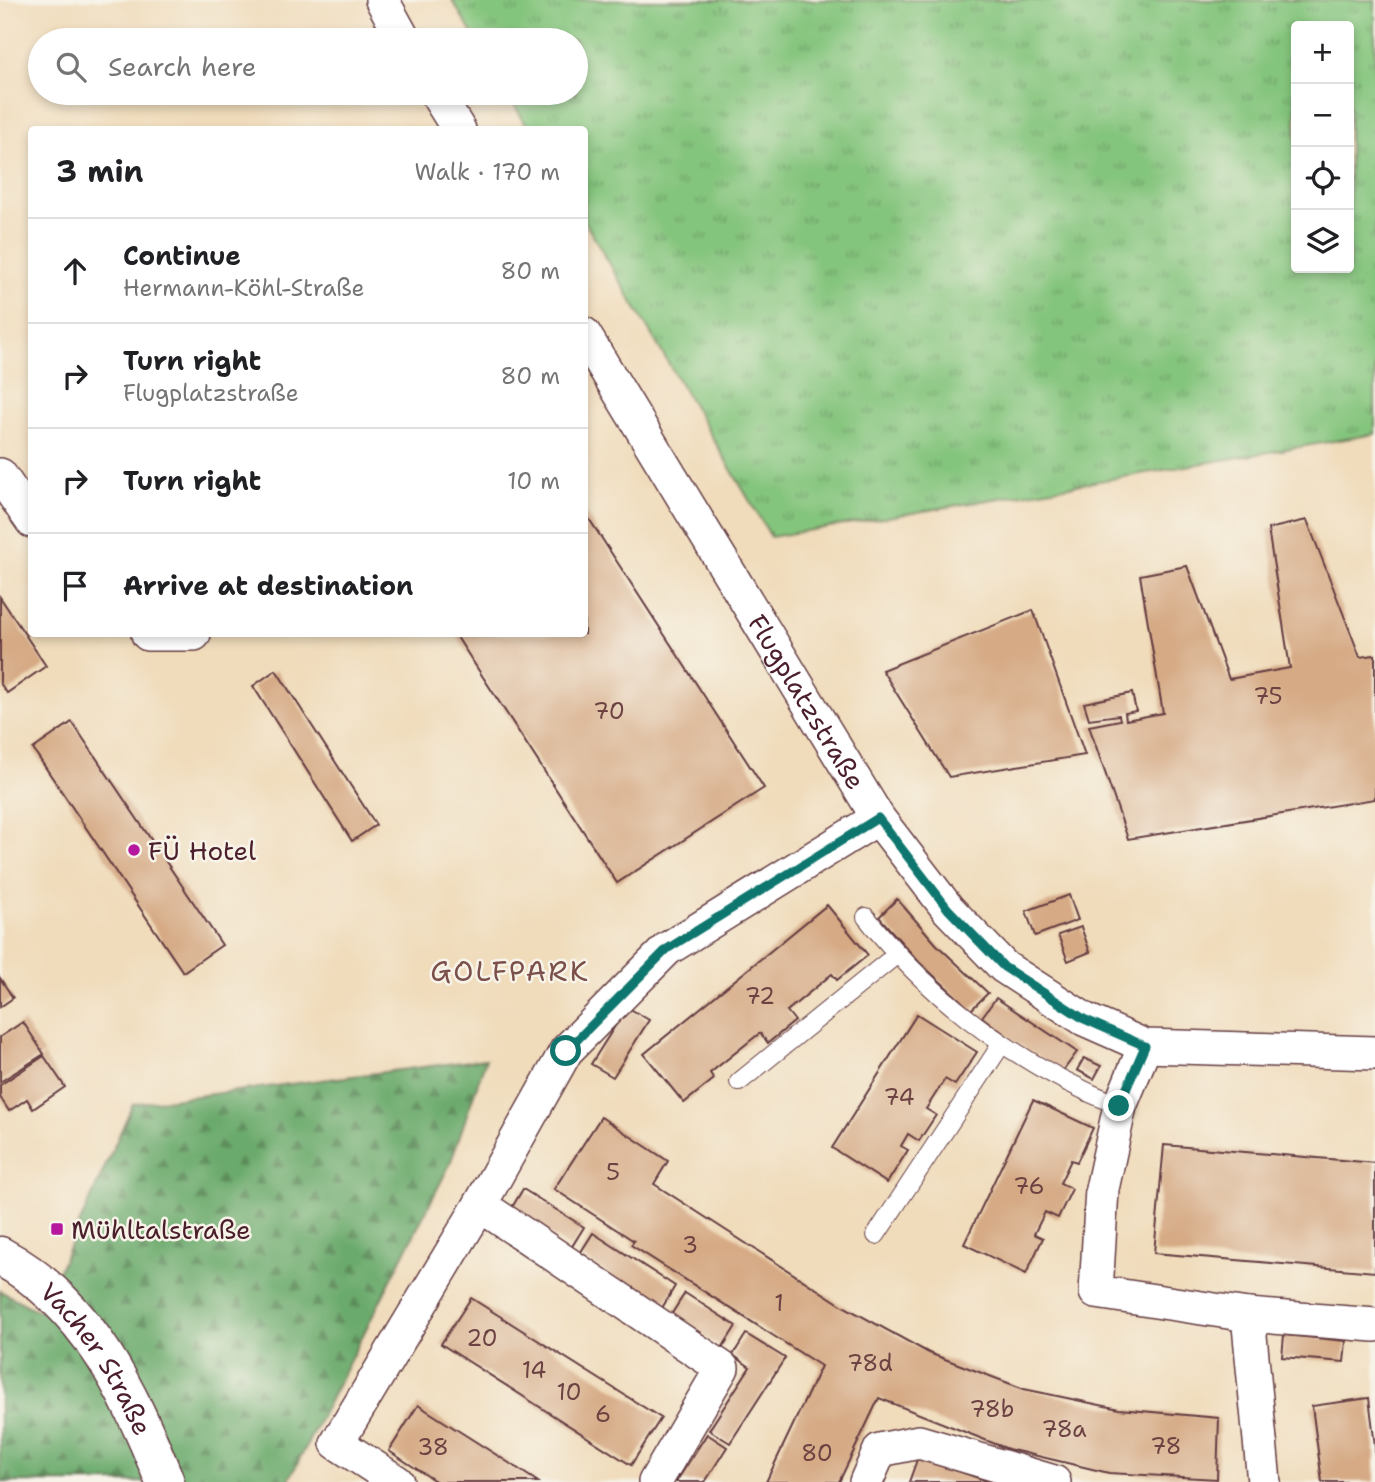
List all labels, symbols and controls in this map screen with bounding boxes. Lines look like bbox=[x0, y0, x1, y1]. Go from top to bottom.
map controls bbox=[1291, 21, 1354, 273]
button: + bbox=[1291, 21, 1354, 84]
search box bbox=[28, 28, 588, 105]
icon: search bbox=[52, 48, 90, 86]
text: Search here bbox=[108, 49, 257, 84]
button: − bbox=[1291, 84, 1354, 147]
button: locate bbox=[1291, 147, 1354, 210]
text: 3 min bbox=[56, 151, 143, 192]
text: Walk · 170 m bbox=[415, 157, 560, 187]
button: layers bbox=[1291, 210, 1354, 273]
text: Continue bbox=[123, 238, 241, 273]
icon: ahead bbox=[56, 252, 94, 290]
text: 80 m bbox=[501, 256, 560, 286]
text: Hermann-Köhl-Straße bbox=[123, 273, 365, 303]
text: Turn right bbox=[123, 343, 261, 378]
icon: right bbox=[56, 357, 94, 395]
text: 80 m bbox=[501, 361, 560, 391]
text: Flugplatzstraße bbox=[123, 378, 299, 408]
icon: right bbox=[56, 462, 94, 500]
text: Turn right bbox=[123, 463, 261, 498]
text: 10 m bbox=[507, 466, 560, 496]
icon: arrive bbox=[56, 567, 94, 605]
text: Arrive at destination bbox=[123, 568, 413, 603]
street label: Flugplatzstraße bbox=[741, 607, 874, 796]
house number: 75 bbox=[1253, 681, 1283, 711]
house number: 70 bbox=[593, 696, 625, 726]
place label: FÜ Hotel bbox=[148, 833, 256, 868]
marker: FÜ Hotel bbox=[126, 842, 142, 858]
district label: GOLFPARK bbox=[430, 952, 590, 990]
house number: 72 bbox=[745, 981, 775, 1011]
route start bbox=[550, 1035, 581, 1066]
house number: 74 bbox=[883, 1082, 915, 1112]
route end bbox=[1103, 1090, 1134, 1121]
house number: 5 bbox=[606, 1157, 620, 1187]
house number: 76 bbox=[1013, 1171, 1045, 1201]
place label: Mühltalstraße bbox=[71, 1212, 251, 1247]
marker: Mühltalstraße bbox=[49, 1221, 65, 1237]
house number: 3 bbox=[682, 1230, 698, 1260]
street label: Vacher Straße bbox=[33, 1274, 161, 1441]
house number: 1 bbox=[774, 1288, 784, 1318]
house number: 20 bbox=[466, 1323, 498, 1353]
house number: 78d bbox=[847, 1348, 893, 1378]
house number: 14 bbox=[522, 1355, 546, 1385]
house number: 10 bbox=[556, 1377, 582, 1407]
house number: 78b bbox=[970, 1394, 1014, 1424]
house number: 6 bbox=[595, 1399, 611, 1429]
house number: 78a bbox=[1042, 1414, 1086, 1444]
house number: 78 bbox=[1150, 1431, 1182, 1461]
house number: 38 bbox=[417, 1432, 449, 1462]
house number: 80 bbox=[801, 1438, 833, 1468]

